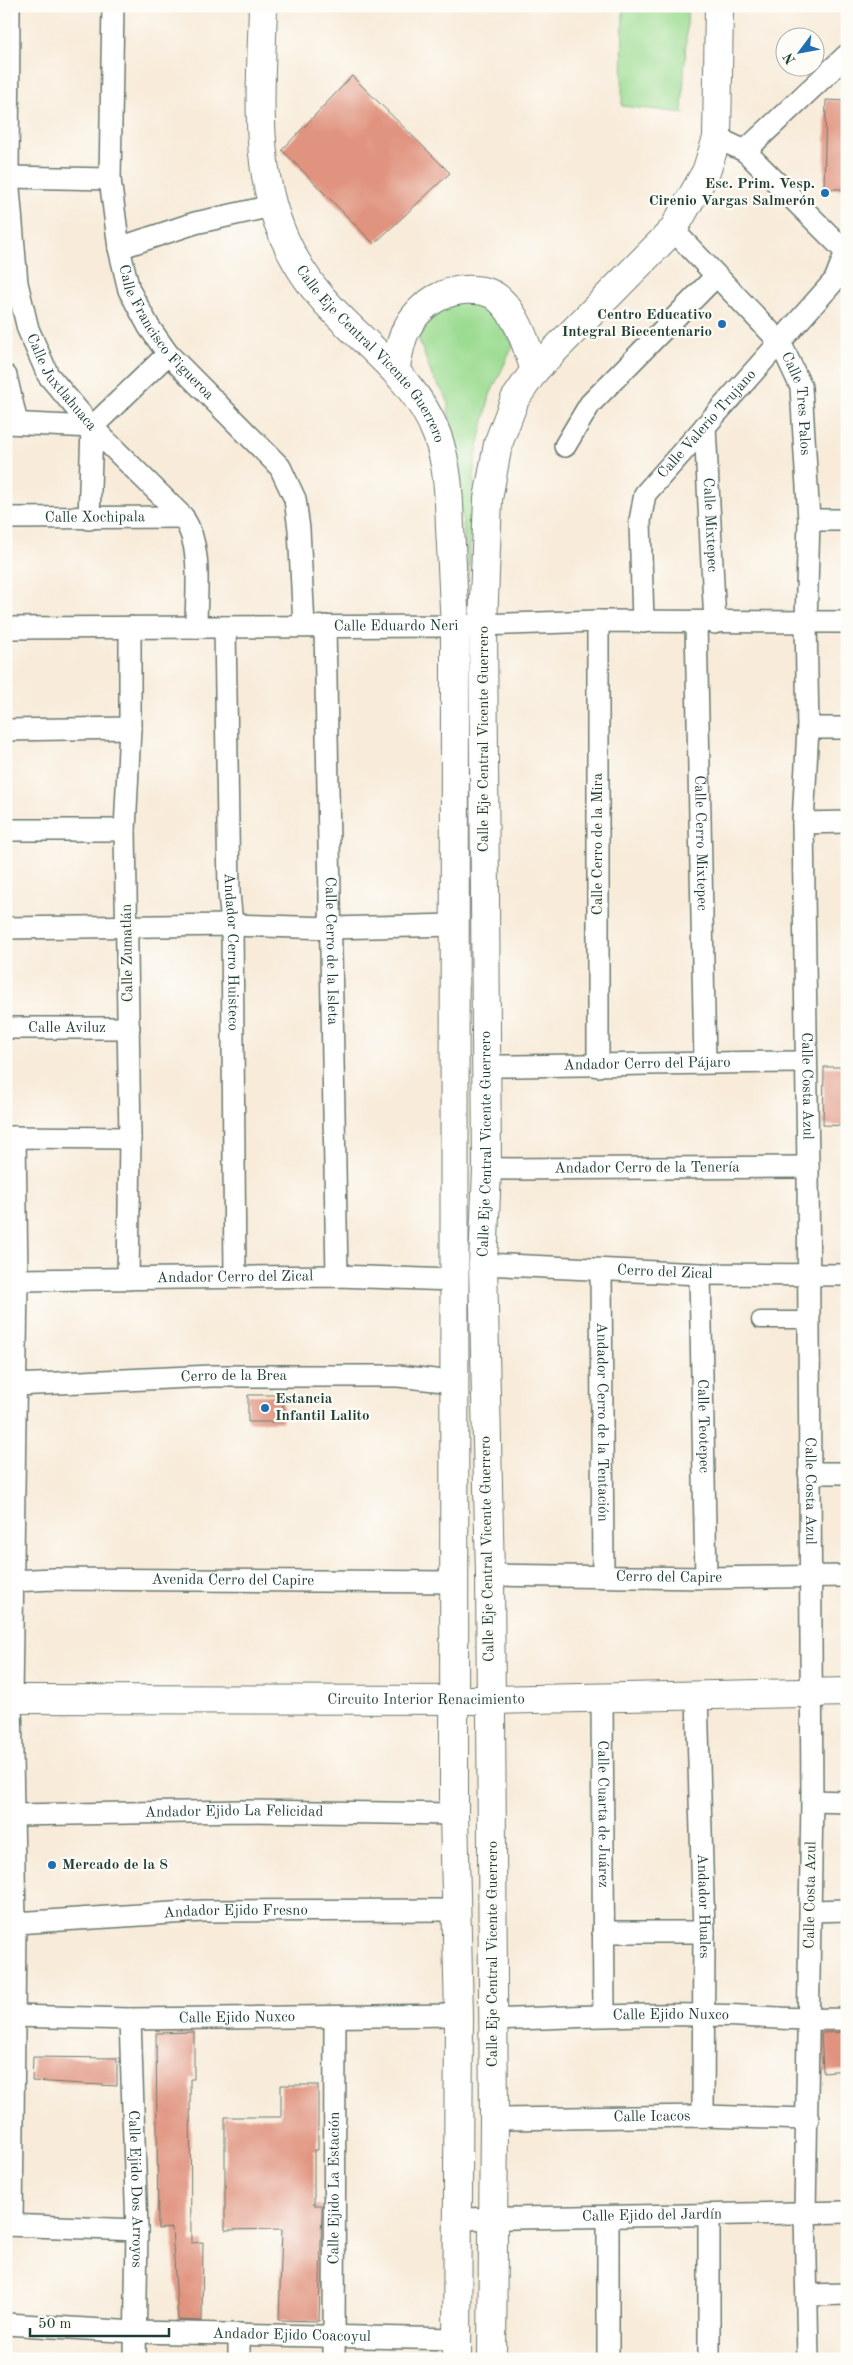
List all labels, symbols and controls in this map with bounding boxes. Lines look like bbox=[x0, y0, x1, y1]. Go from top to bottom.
north arrow bbox=[776, 28, 826, 78]
text: N bbox=[781, 50, 799, 67]
place label: Esc. Prim. Vesp. Cirenio Vargas Salmerón bbox=[649, 177, 815, 209]
marker: Esc. Prim. Vesp. Cirenio Vargas Salmerón bbox=[819, 187, 831, 199]
street label: Calle Francisco Figueroa bbox=[116, 263, 217, 403]
street label: Calle Eje Central Vicente Guerrero bbox=[293, 263, 447, 445]
place label: Centro Educativo Integral Biecentenario bbox=[562, 308, 712, 340]
marker: Centro Educativo Integral Biecentenario bbox=[716, 318, 728, 330]
street label: Calle Juxtlahuaca bbox=[23, 331, 100, 434]
street label: Calle Tres Palos bbox=[778, 350, 813, 456]
street label: Calle Valerio Trujano bbox=[655, 367, 759, 481]
street label: Calle Mixtepec bbox=[700, 477, 720, 573]
street label: Calle Xochipala bbox=[45, 510, 146, 525]
street label: Calle Eduardo Neri bbox=[334, 618, 459, 634]
street label: Calle Eje Central Vicente Guerrero bbox=[477, 626, 492, 852]
street label: Calle Cerro de la Mira bbox=[591, 772, 606, 915]
street label: Calle Cerro Mixtepec bbox=[692, 775, 709, 911]
street label: Andador Cerro Huisteco bbox=[221, 873, 240, 1031]
street label: Calle Cerro de la Isleta bbox=[322, 877, 340, 1026]
street label: Calle Zumatlán bbox=[120, 904, 136, 1002]
street label: Calle Aviluz bbox=[28, 1021, 106, 1036]
street label: Calle Eje Central Vicente Guerrero bbox=[476, 1031, 495, 1258]
street label: Calle Costa Azul bbox=[799, 1032, 815, 1140]
street label: Andador Cerro del Pájaro bbox=[563, 1055, 731, 1073]
street label: Andador Cerro de la Tenería bbox=[554, 1160, 740, 1176]
street label: Cerro del Zical bbox=[617, 1263, 713, 1282]
street label: Andador Cerro del Zical bbox=[157, 1269, 313, 1286]
street label: Andador Cerro de la Tentación bbox=[594, 1322, 610, 1522]
street label: Cerro de la Brea bbox=[180, 1369, 288, 1385]
street label: Calle Teotepec bbox=[695, 1379, 711, 1474]
place label: Estancia Infantil Lalito bbox=[275, 1392, 370, 1424]
marker: Estancia Infantil Lalito bbox=[259, 1402, 271, 1414]
street label: Calle Eje Central Vicente Guerrero bbox=[479, 1436, 497, 1662]
street label: Calle Costa Azul bbox=[802, 1437, 818, 1545]
street label: Cerro del Capire bbox=[616, 1569, 722, 1586]
street label: Avenida Cerro del Capire bbox=[152, 1572, 314, 1588]
street label: Circuito Interior Renacimiento bbox=[327, 1692, 525, 1708]
street label: Calle Cuarta de Juárez bbox=[595, 1740, 611, 1888]
street label: Andador Ejido La Felicidad bbox=[144, 1803, 324, 1820]
street label: Calle Eje Central Vicente Guerrero bbox=[486, 1841, 501, 2067]
street label: Calle Costa Azul bbox=[803, 1841, 819, 1949]
street label: Andador Huales bbox=[694, 1853, 712, 1959]
place label: Mercado de la 8 bbox=[62, 1858, 168, 1873]
marker: Mercado de la 8 bbox=[46, 1859, 58, 1871]
street label: Andador Ejido Fresno bbox=[163, 1903, 308, 1921]
street label: Calle Ejido Nuxco bbox=[612, 2007, 729, 2023]
street label: Calle Ejido Nuxco bbox=[179, 2009, 295, 2026]
street label: Calle Icacos bbox=[613, 2109, 691, 2125]
street label: Calle Ejido Dos Arroyos bbox=[126, 2110, 145, 2268]
street label: Calle Ejido La Estación bbox=[327, 2112, 342, 2264]
street label: Calle Ejido del Jardín bbox=[582, 2207, 722, 2224]
scale bar bbox=[30, 2305, 169, 2337]
text: 50 m bbox=[38, 2317, 72, 2332]
street label: Andador Ejido Coacoyul bbox=[212, 2326, 371, 2345]

